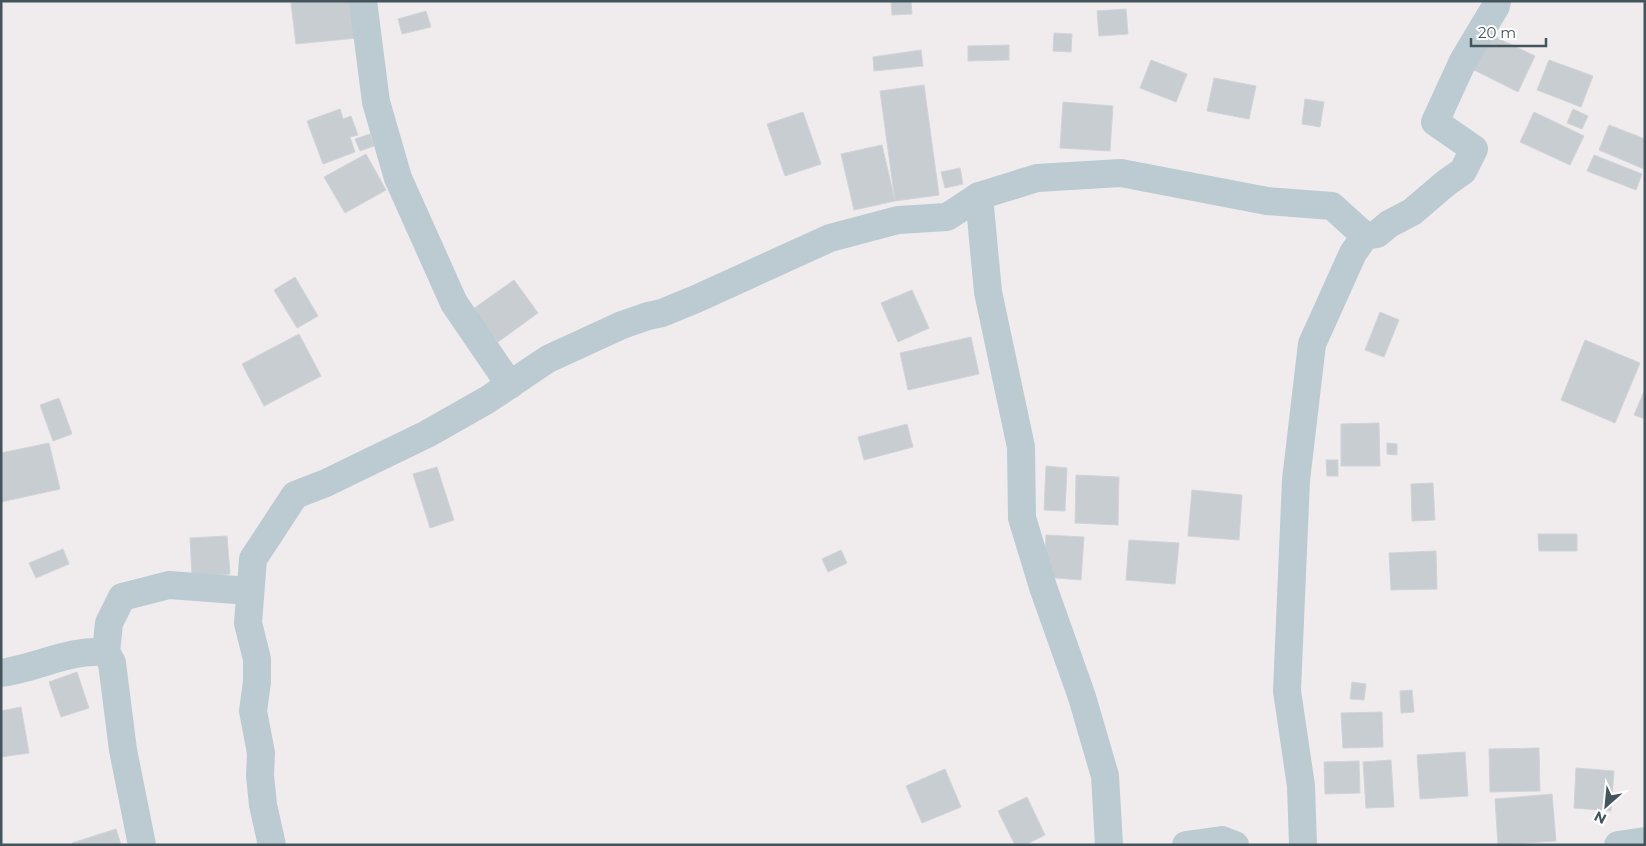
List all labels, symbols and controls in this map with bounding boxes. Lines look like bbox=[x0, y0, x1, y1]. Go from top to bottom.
scale bar bbox=[1471, 15, 1546, 47]
text: 20 m bbox=[1478, 23, 1516, 42]
north arrow bbox=[1581, 781, 1631, 831]
text: N bbox=[1591, 807, 1609, 828]

